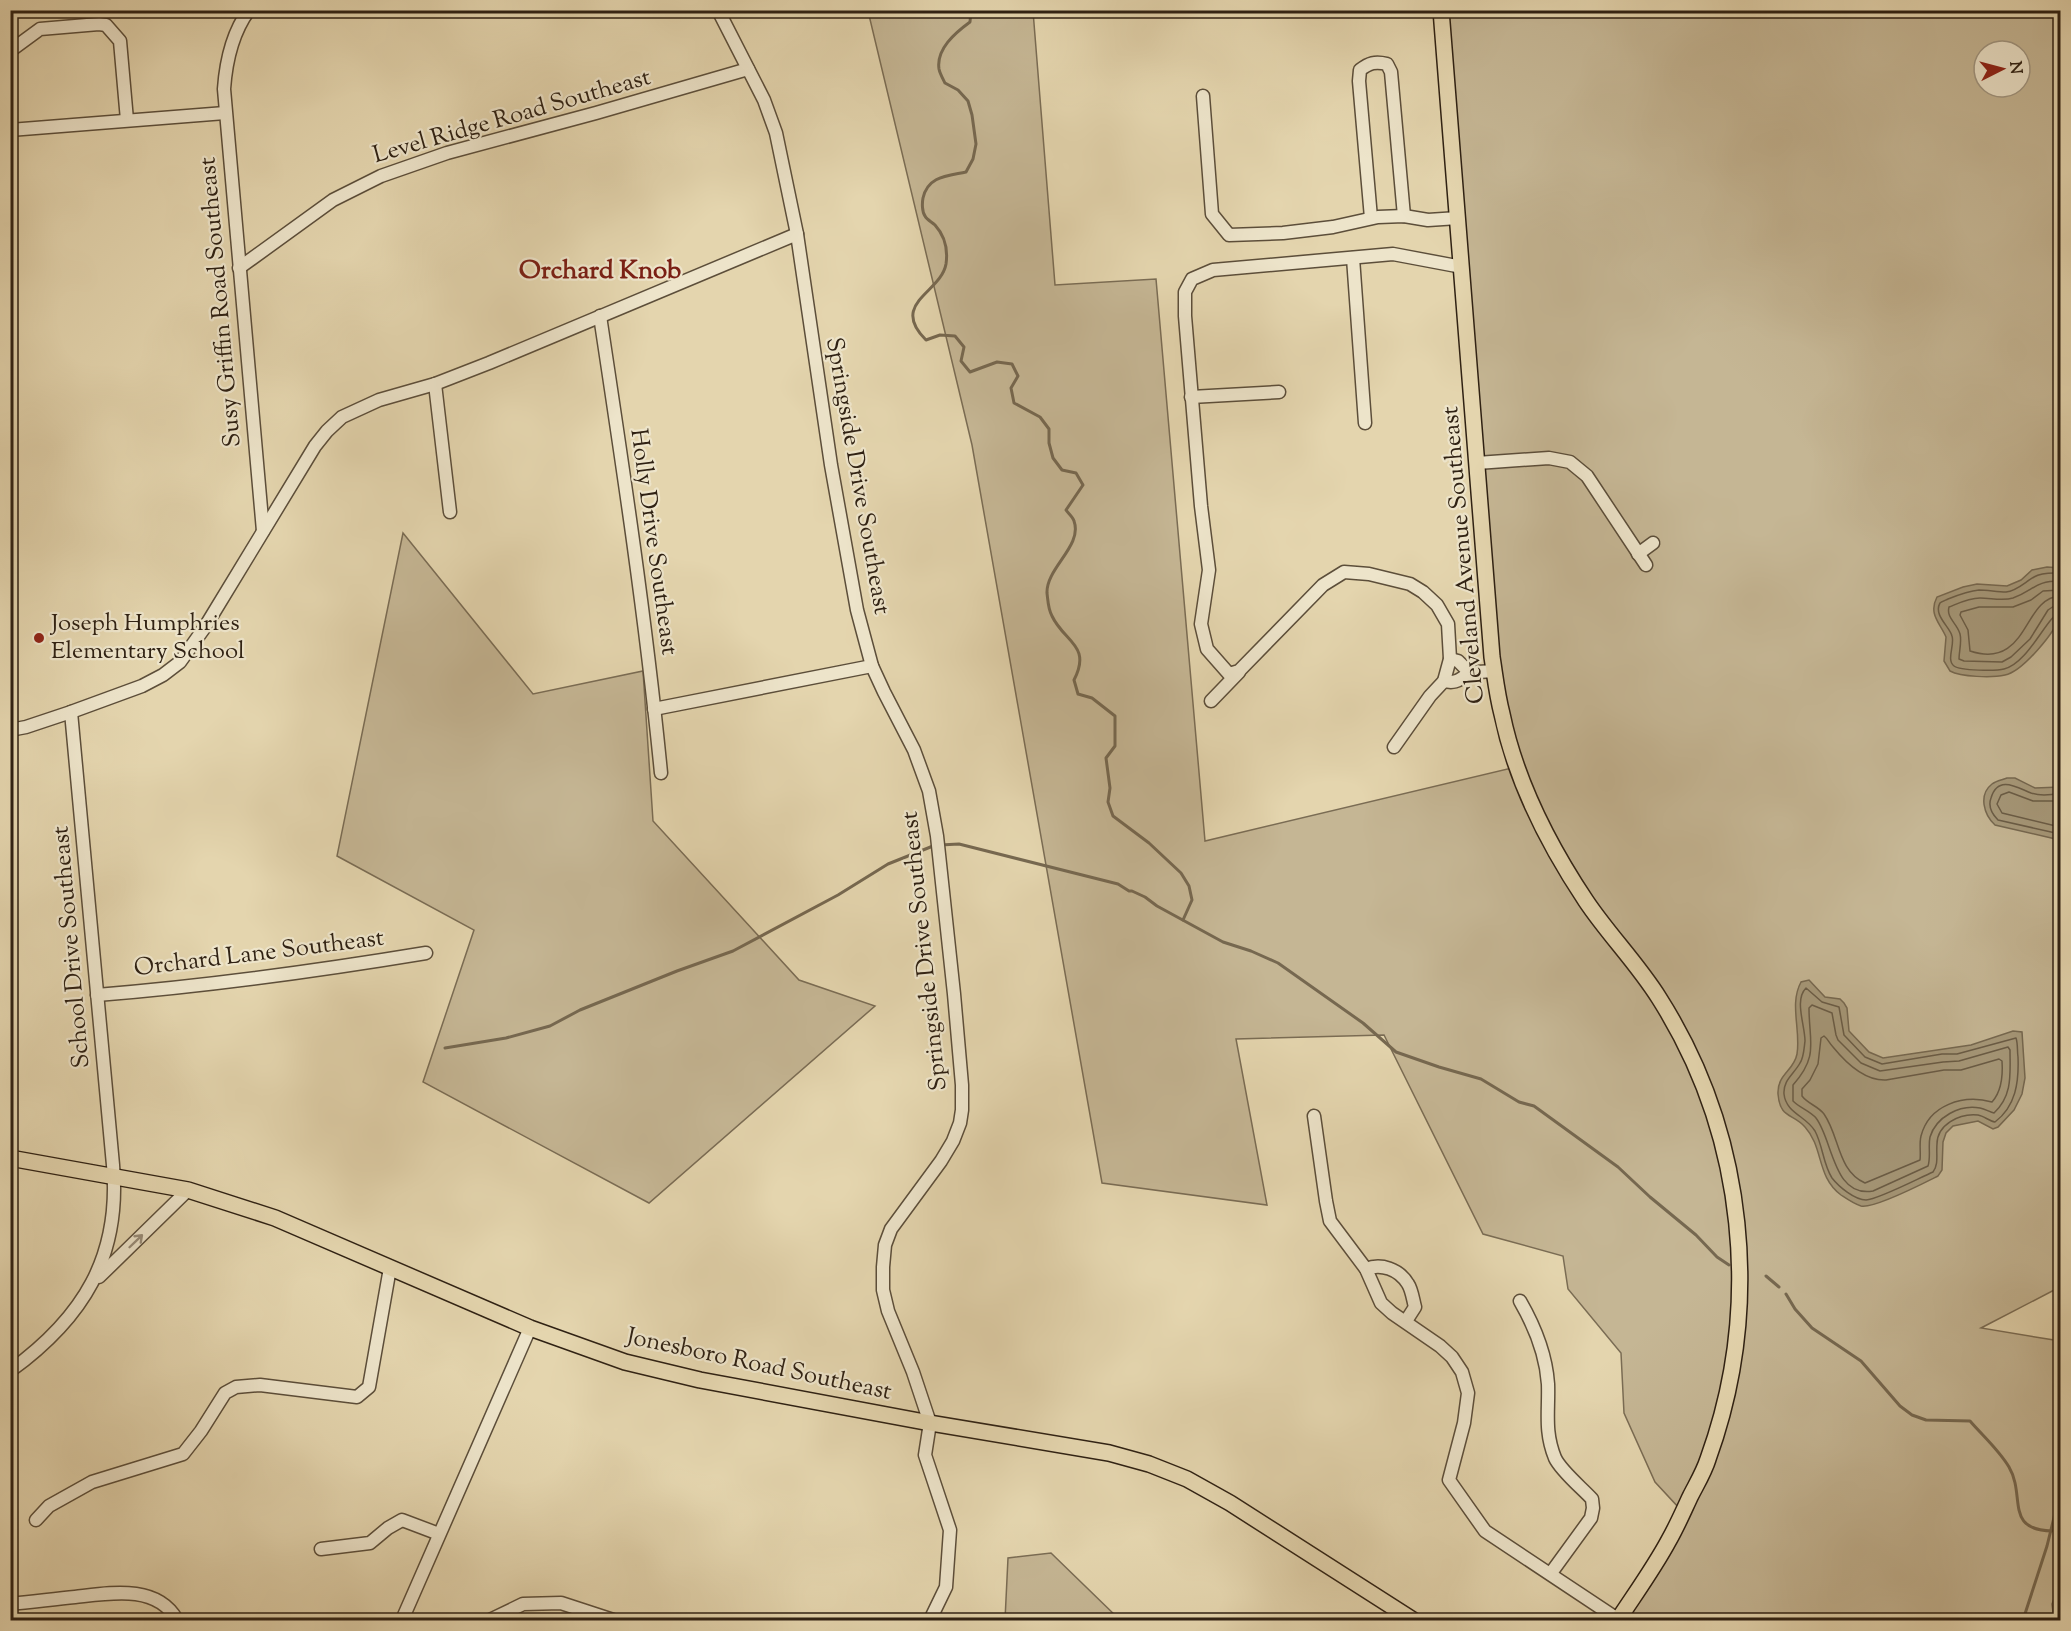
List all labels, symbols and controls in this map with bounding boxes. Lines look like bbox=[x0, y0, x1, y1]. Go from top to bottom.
north arrow bbox=[1972, 39, 2032, 99]
text: N bbox=[2002, 60, 2027, 75]
street label: Level Ridge Road Southeast bbox=[369, 61, 655, 173]
street label: Susy Griffin Road Southeast bbox=[191, 156, 251, 448]
district label: Orchard Knob bbox=[519, 253, 681, 290]
street label: Springside Drive Southeast bbox=[816, 335, 898, 617]
street label: Cleveland Avenue Southeast bbox=[1434, 405, 1494, 705]
street label: Holly Drive Southeast bbox=[620, 427, 686, 657]
place label: Joseph Humphries Elementary School bbox=[49, 607, 245, 669]
marker: Joseph Humphries Elementary School bbox=[32, 631, 46, 645]
street label: Springside Drive Southeast bbox=[893, 810, 957, 1092]
street label: School Drive Southeast bbox=[44, 825, 100, 1069]
street label: Orchard Lane Southeast bbox=[132, 922, 386, 986]
one-way arrow bbox=[128, 1234, 143, 1249]
street label: Jonesboro Road Southeast bbox=[621, 1320, 895, 1410]

